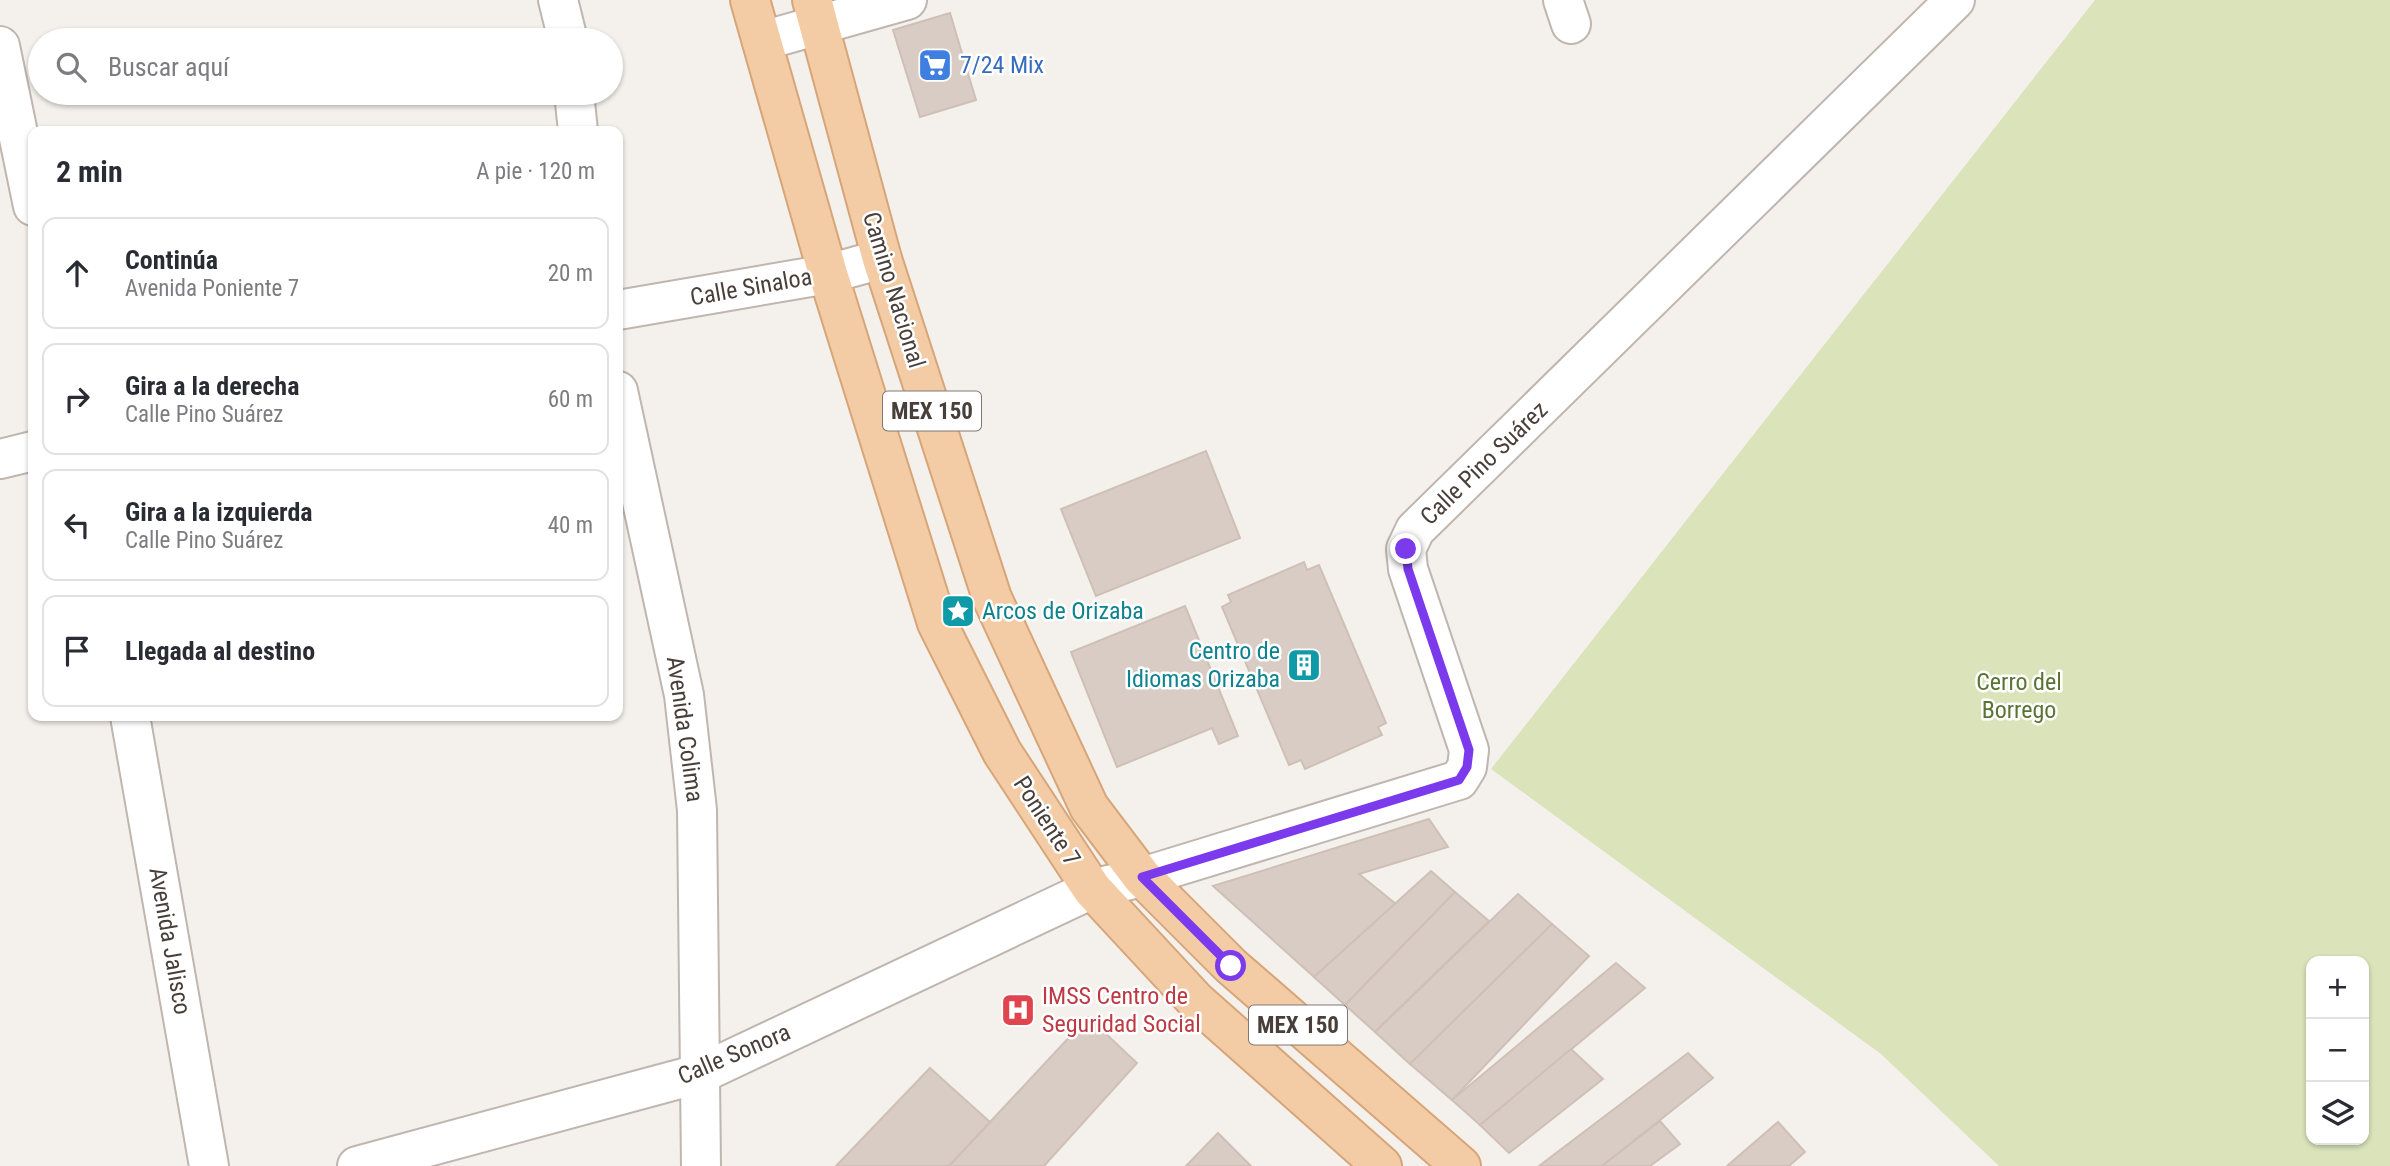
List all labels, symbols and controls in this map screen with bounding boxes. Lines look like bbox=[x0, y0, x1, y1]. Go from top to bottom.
search box bbox=[28, 28, 623, 105]
supermarket icon: 7/24 Mix bbox=[916, 46, 954, 84]
icon: search bbox=[52, 48, 90, 86]
place label: 7/24 Mix bbox=[960, 51, 1044, 79]
text: Buscar aquí bbox=[108, 52, 229, 82]
text: 2 min bbox=[56, 154, 123, 189]
text: A pie · 120 m bbox=[476, 158, 595, 185]
street label: Camino Nacional bbox=[857, 209, 931, 371]
text: Continúa bbox=[125, 245, 218, 275]
icon: ahead bbox=[58, 254, 96, 292]
text: 20 m bbox=[548, 260, 593, 287]
street label: Calle Sinaloa bbox=[688, 263, 814, 311]
text: Avenida Poniente 7 bbox=[125, 275, 299, 302]
text: Gira a la derecha bbox=[125, 371, 299, 401]
icon: right bbox=[58, 380, 96, 418]
text: 60 m bbox=[548, 386, 593, 413]
road number: MEX 150 bbox=[883, 392, 981, 430]
street label: Calle Pino Suárez bbox=[1415, 396, 1553, 530]
text: Calle Pino Suárez bbox=[125, 401, 283, 428]
text: Gira a la izquierda bbox=[125, 497, 313, 527]
icon: left bbox=[58, 506, 96, 544]
text: 40 m bbox=[548, 512, 593, 539]
text: Calle Pino Suárez bbox=[125, 527, 283, 554]
route end bbox=[1390, 533, 1421, 564]
place icon: Arcos de Orizaba bbox=[939, 592, 977, 630]
place label: Arcos de Orizaba bbox=[982, 597, 1144, 625]
icon: arrive bbox=[58, 632, 96, 670]
text: Llegada al destino bbox=[125, 636, 315, 666]
place label: Centro de Idiomas Orizaba bbox=[1126, 637, 1280, 693]
building icon: Centro de Idiomas Orizaba bbox=[1285, 646, 1323, 684]
street label: Avenida Colima bbox=[661, 654, 709, 804]
park label: Cerro del Borrego bbox=[1976, 668, 2062, 724]
street label: Poniente 7 bbox=[1008, 771, 1086, 871]
street label: Avenida Jalisco bbox=[143, 865, 197, 1017]
route start bbox=[1215, 950, 1246, 981]
map controls bbox=[2306, 956, 2369, 1145]
button: + bbox=[2306, 956, 2369, 1019]
place label: IMSS Centro de Seguridad Social bbox=[1042, 982, 1201, 1038]
hospital icon: IMSS Centro de Seguridad Social bbox=[999, 991, 1037, 1029]
road number: MEX 150 bbox=[1249, 1006, 1347, 1044]
street label: Calle Sonora bbox=[674, 1018, 794, 1090]
button: − bbox=[2306, 1019, 2369, 1082]
button: layers bbox=[2306, 1082, 2369, 1145]

